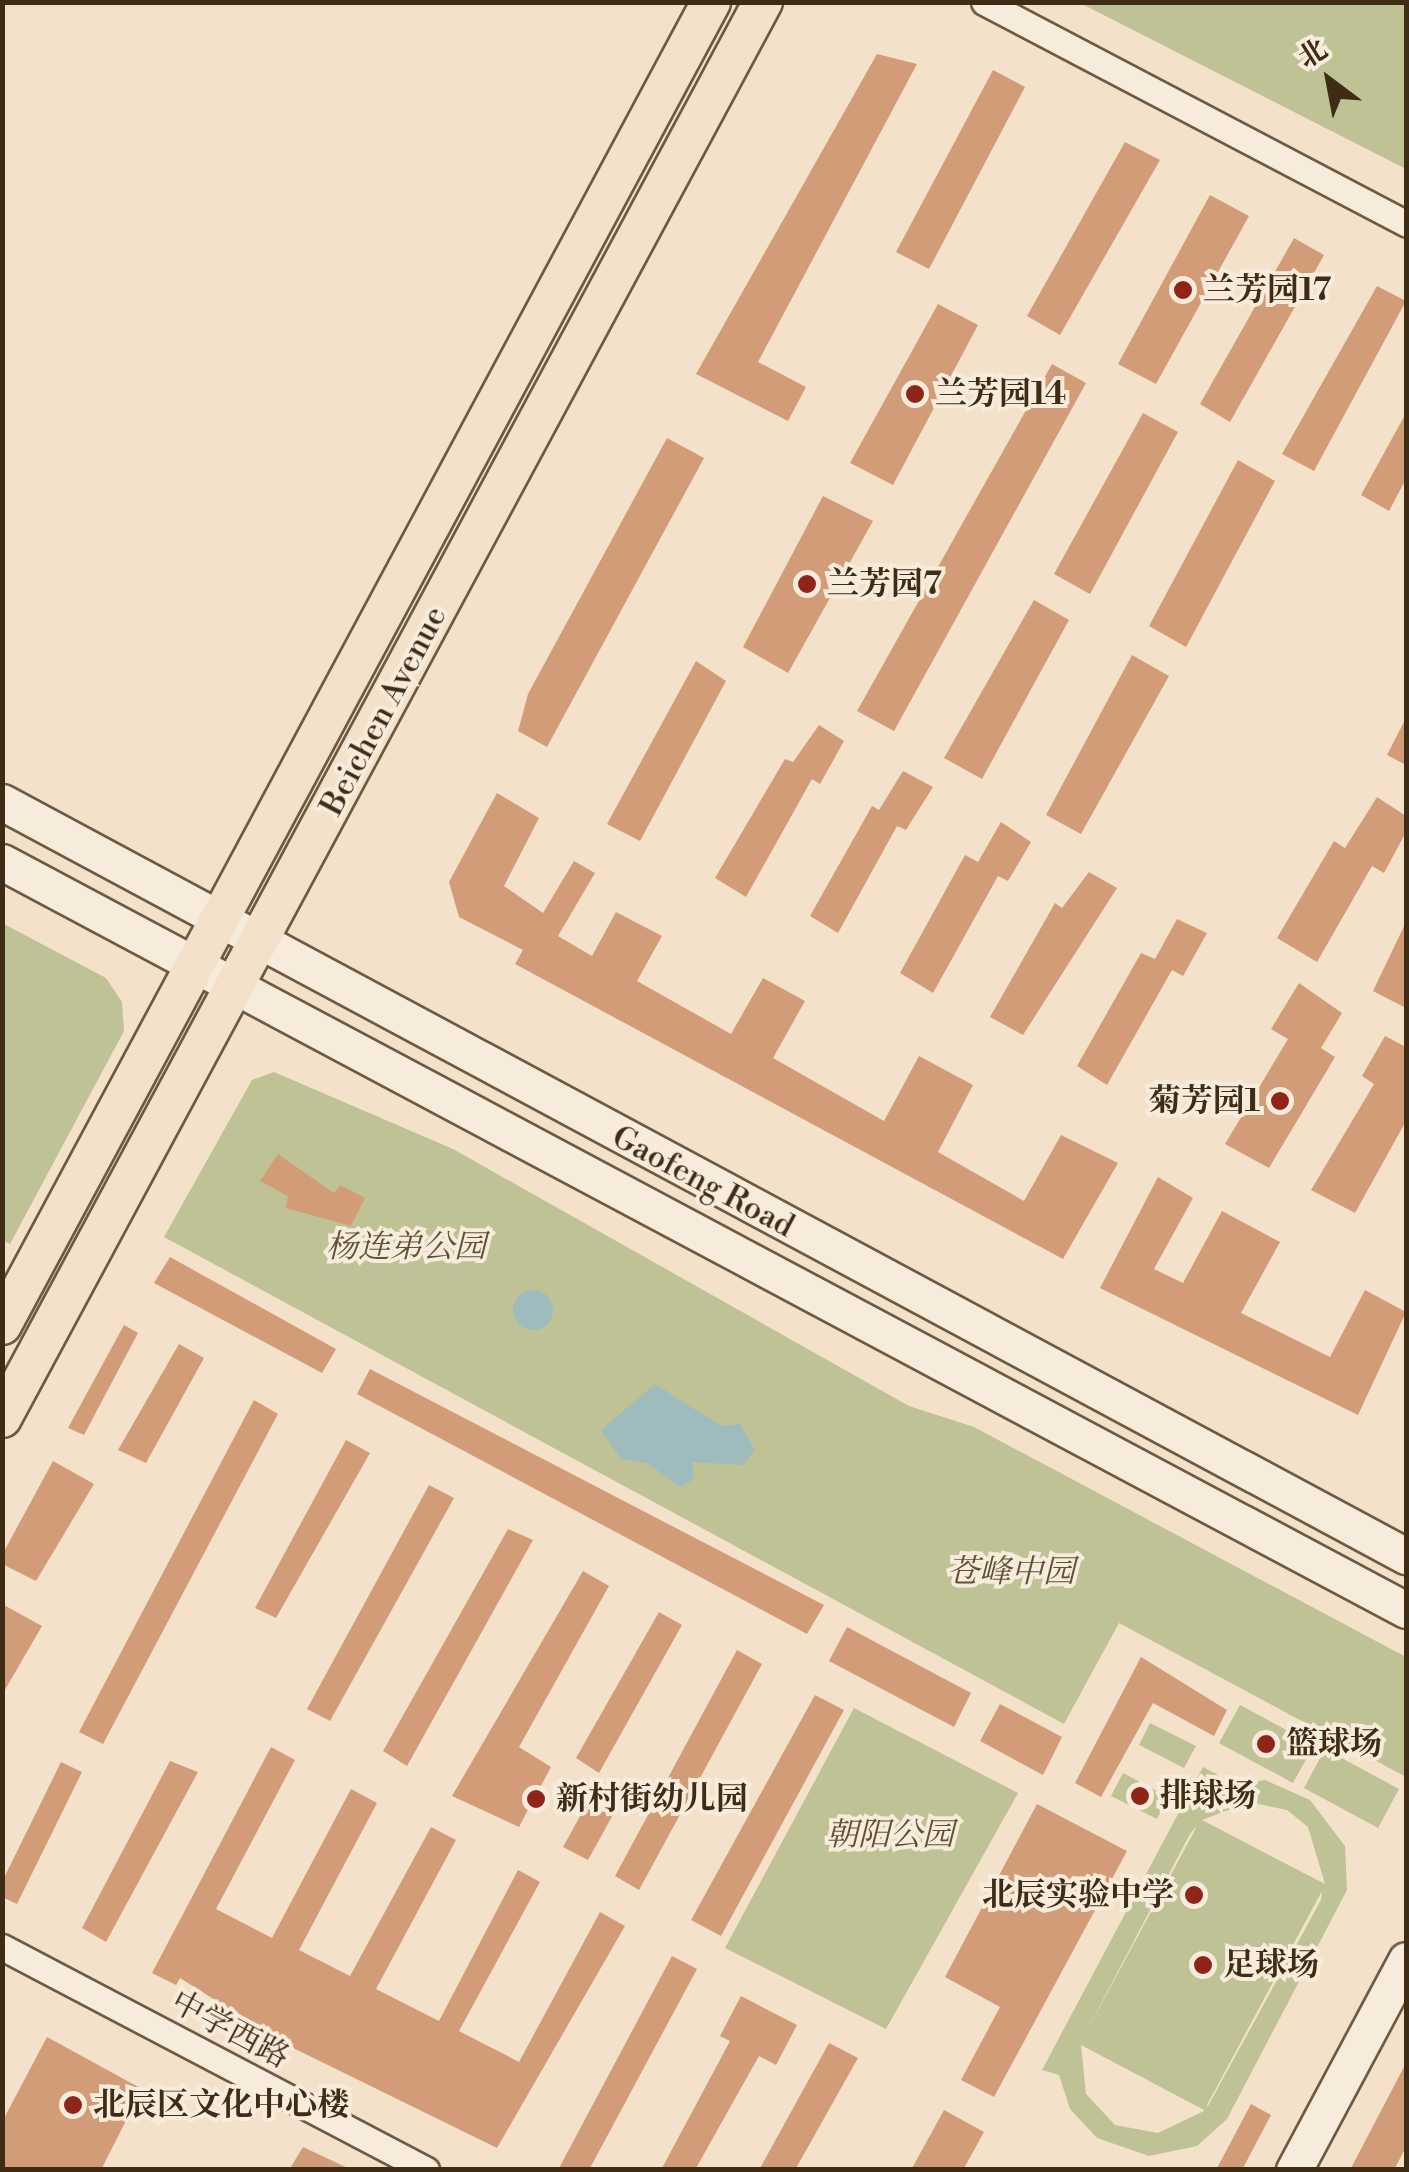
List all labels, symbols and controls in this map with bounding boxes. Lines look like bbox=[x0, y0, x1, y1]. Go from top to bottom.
north arrow bbox=[1279, 30, 1379, 130]
text: 北 bbox=[1292, 32, 1334, 76]
place label: 兰芳园17 bbox=[1203, 271, 1331, 309]
marker: 兰芳园17 bbox=[1172, 279, 1194, 301]
place label: 兰芳园14 bbox=[935, 375, 1066, 413]
marker: 兰芳园14 bbox=[904, 383, 926, 405]
place label: 兰芳园7 bbox=[827, 565, 942, 603]
marker: 兰芳园7 bbox=[796, 573, 818, 595]
street label: Beichen Avenue bbox=[313, 600, 455, 822]
place label: 菊芳园1 bbox=[1149, 1082, 1260, 1120]
marker: 菊芳园1 bbox=[1269, 1090, 1291, 1112]
street label: Gaofeng Road bbox=[605, 1118, 801, 1246]
park label: 杨连弟公园 bbox=[326, 1228, 486, 1266]
park label: 苍峰中园 bbox=[947, 1553, 1075, 1591]
place label: 篮球场 bbox=[1286, 1725, 1382, 1763]
marker: 篮球场 bbox=[1255, 1733, 1277, 1755]
place label: 排球场 bbox=[1160, 1777, 1256, 1815]
place label: 新村街幼儿园 bbox=[556, 1780, 748, 1818]
marker: 排球场 bbox=[1129, 1785, 1151, 1807]
marker: 新村街幼儿园 bbox=[525, 1788, 547, 1810]
park label: 朝阳公园 bbox=[826, 1816, 954, 1854]
place label: 北辰实验中学 bbox=[982, 1876, 1174, 1914]
marker: 北辰实验中学 bbox=[1183, 1884, 1205, 1906]
place label: 足球场 bbox=[1223, 1946, 1319, 1984]
marker: 足球场 bbox=[1192, 1954, 1214, 1976]
street label: 中学西路 bbox=[164, 1983, 296, 2077]
place label: 北辰区文化中心楼 bbox=[93, 2086, 349, 2124]
marker: 北辰区文化中心楼 bbox=[62, 2094, 84, 2116]

